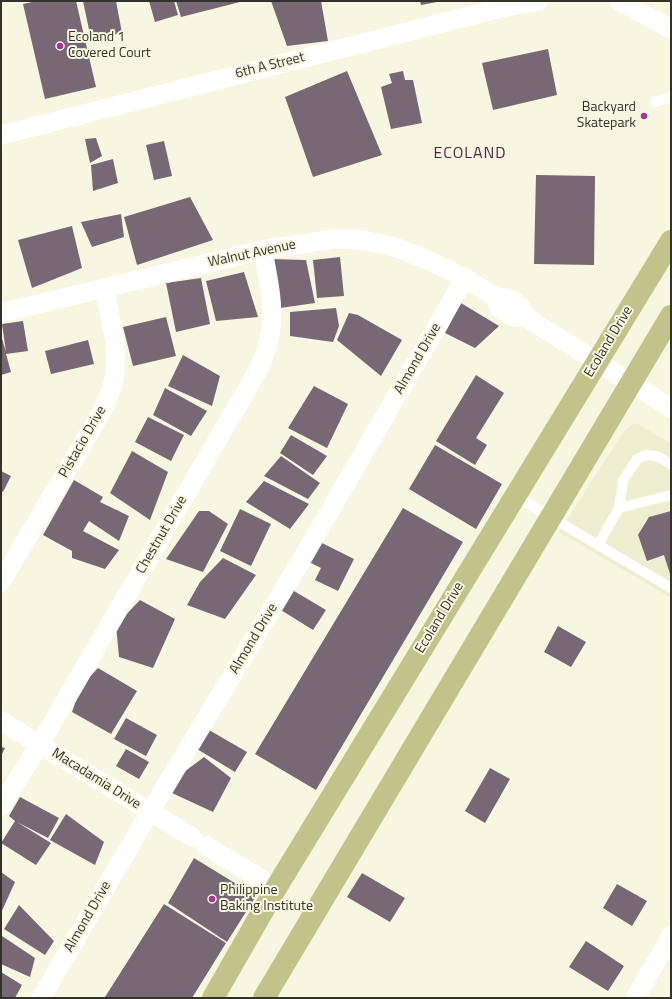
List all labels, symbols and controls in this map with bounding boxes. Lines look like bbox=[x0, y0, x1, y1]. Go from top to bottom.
place label: Ecoland 1 Covered Court bbox=[68, 30, 151, 62]
marker: Ecoland 1 Covered Court bbox=[55, 41, 65, 51]
street label: 6th A Street bbox=[234, 49, 306, 83]
place label: Backyard Skatepark bbox=[577, 100, 636, 132]
marker: Backyard Skatepark bbox=[639, 111, 649, 121]
district label: ECOLAND bbox=[433, 144, 507, 164]
street label: Walnut Avenue bbox=[207, 237, 297, 271]
street label: Ecoland Drive bbox=[581, 303, 637, 381]
street label: Almond Drive bbox=[391, 320, 445, 398]
street label: Pistacio Drive bbox=[56, 403, 110, 481]
street label: Chestnut Drive bbox=[133, 493, 191, 577]
street label: Ecoland Drive bbox=[412, 579, 468, 657]
street label: Almond Drive bbox=[226, 601, 282, 677]
street label: Macadamia Drive bbox=[48, 745, 144, 813]
street label: Almond Drive bbox=[61, 878, 115, 956]
place label: Philippine Baking Institute bbox=[220, 883, 313, 916]
marker: Philippine Baking Institute bbox=[207, 894, 217, 904]

